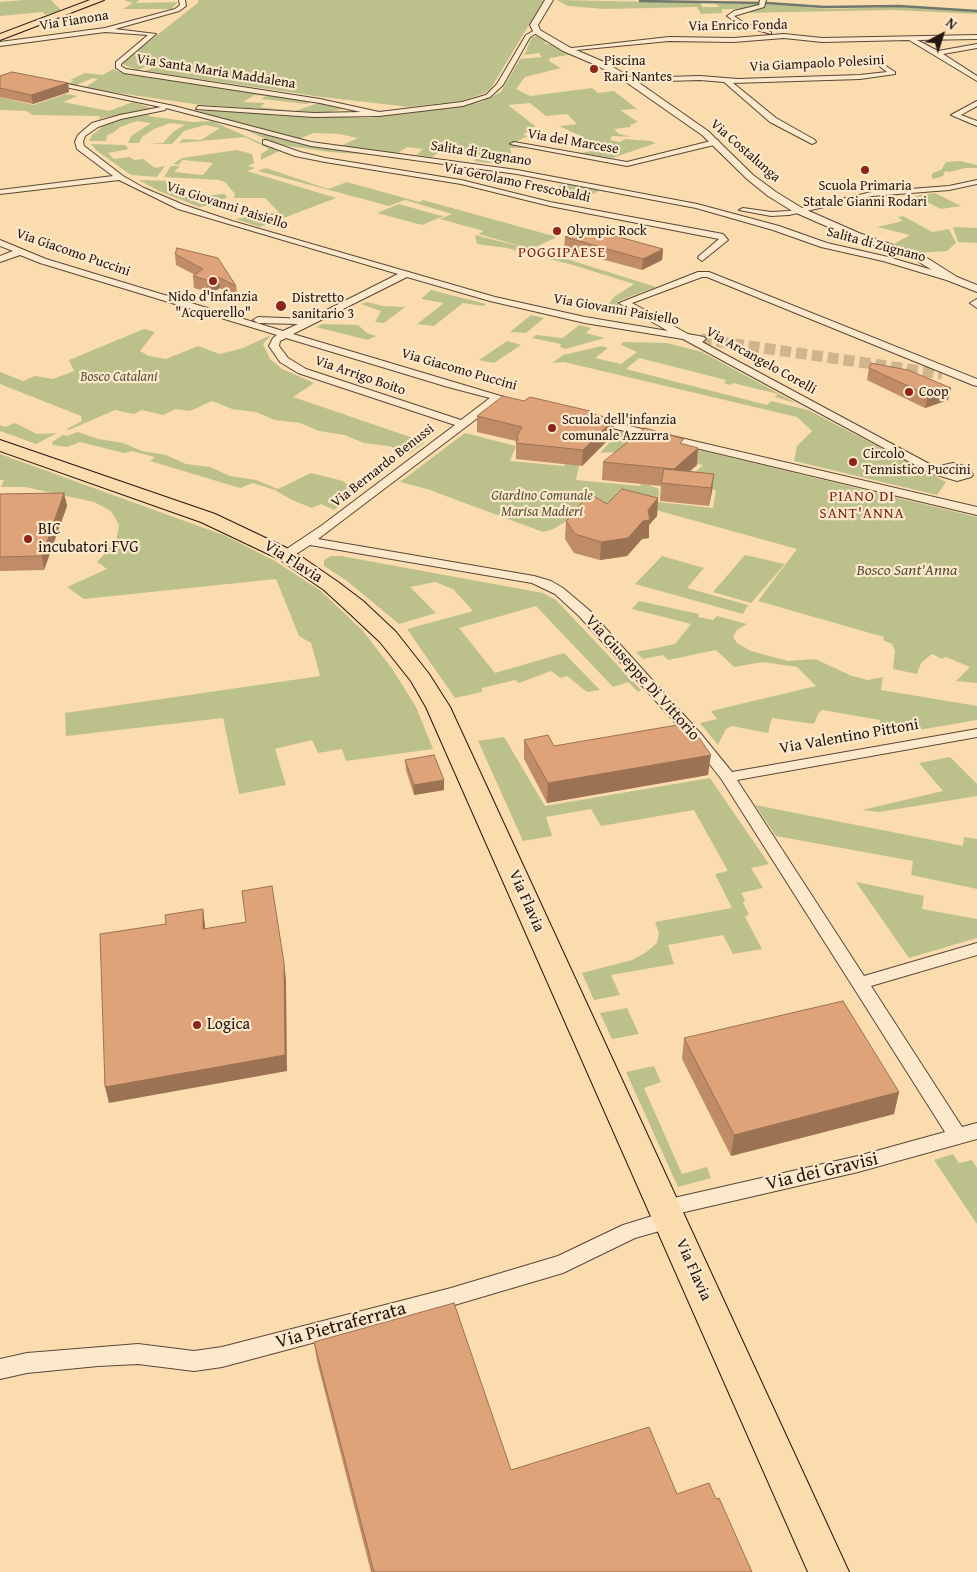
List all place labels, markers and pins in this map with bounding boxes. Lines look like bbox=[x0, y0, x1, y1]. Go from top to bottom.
place label: Piscina Rari Nantes bbox=[604, 53, 672, 85]
marker: Piscina Rari Nantes bbox=[588, 63, 600, 75]
marker: Scuola Primaria Statale Gianni Rodari bbox=[859, 164, 871, 176]
place label: Scuola Primaria Statale Gianni Rodari bbox=[803, 178, 927, 210]
place label: Olympic Rock bbox=[567, 223, 647, 239]
marker: Olympic Rock bbox=[551, 225, 563, 237]
marker: Nido d'Infanzia "Acquerello" bbox=[207, 275, 219, 287]
place label: Nido d'Infanzia "Acquerello" bbox=[168, 289, 258, 322]
place label: Distretto sanitario 3 bbox=[292, 290, 354, 322]
marker: Distretto sanitario 3 bbox=[274, 299, 288, 313]
place label: Coop bbox=[919, 384, 948, 400]
marker: Coop bbox=[903, 386, 915, 398]
place label: Scuola dell'infanzia comunale Azzurra bbox=[562, 412, 676, 444]
marker: Scuola dell'infanzia comunale Azzurra bbox=[546, 422, 558, 434]
place label: Circolo Tennistico Puccini bbox=[863, 446, 971, 478]
marker: Circolo Tennistico Puccini bbox=[847, 456, 859, 468]
place label: BIC incubatori FVG bbox=[38, 520, 139, 558]
marker: BIC incubatori FVG bbox=[22, 533, 34, 545]
place label: Logica bbox=[207, 1015, 250, 1035]
marker: Logica bbox=[191, 1019, 203, 1031]

